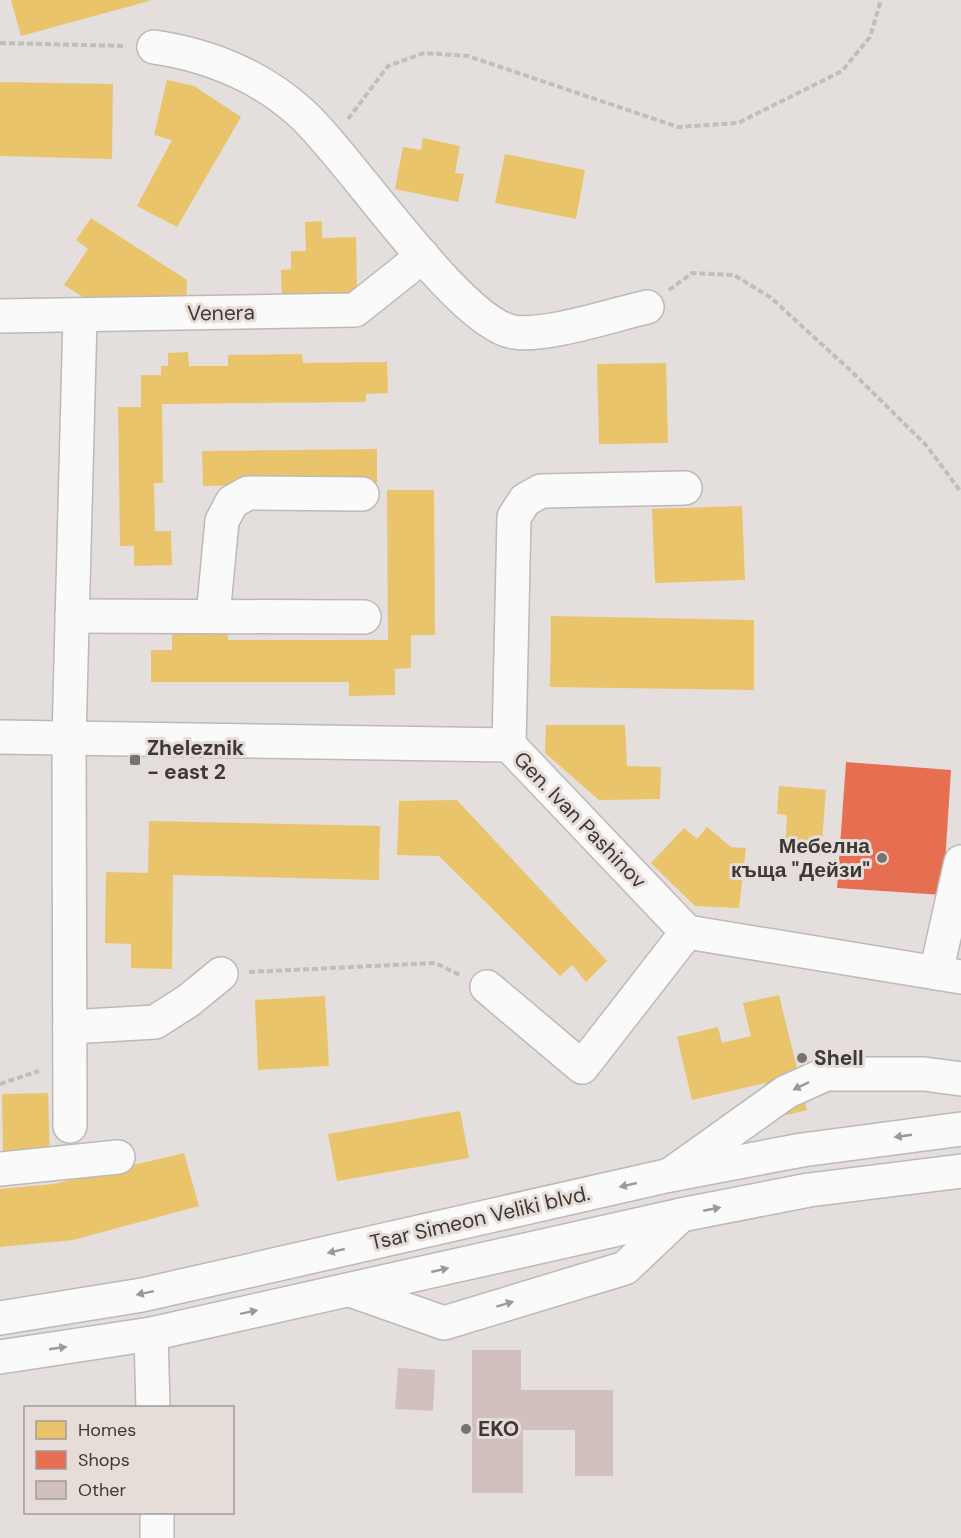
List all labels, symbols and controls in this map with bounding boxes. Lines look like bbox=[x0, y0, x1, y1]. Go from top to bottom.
street label: Venera bbox=[187, 298, 255, 328]
place label: Zheleznik - east 2 bbox=[147, 734, 244, 786]
street label: Gen. Ivan Pashinov bbox=[507, 746, 653, 894]
marker: Zheleznik - east 2 bbox=[128, 753, 142, 767]
place label: Мебелна къща "Дейзи" bbox=[731, 832, 870, 884]
marker: Мебелна къща "Дейзи" bbox=[875, 851, 889, 865]
place label: Shell bbox=[814, 1044, 864, 1072]
marker: Shell bbox=[795, 1051, 809, 1065]
one-way arrow bbox=[792, 1081, 809, 1090]
one-way arrow bbox=[893, 1131, 912, 1140]
street label: Tsar Simeon Veliki blvd. bbox=[367, 1179, 593, 1257]
one-way arrow bbox=[619, 1180, 638, 1190]
one-way arrow bbox=[703, 1204, 722, 1213]
one-way arrow bbox=[326, 1246, 345, 1256]
one-way arrow bbox=[431, 1265, 450, 1274]
one-way arrow bbox=[136, 1289, 155, 1299]
one-way arrow bbox=[496, 1299, 514, 1308]
one-way arrow bbox=[240, 1307, 259, 1316]
one-way arrow bbox=[48, 1344, 67, 1353]
legend bbox=[24, 1406, 234, 1514]
place label: EKO bbox=[478, 1415, 519, 1443]
text: Homes bbox=[78, 1418, 136, 1442]
marker: EKO bbox=[459, 1422, 473, 1436]
text: Shops bbox=[78, 1448, 130, 1472]
text: Other bbox=[78, 1478, 127, 1502]

